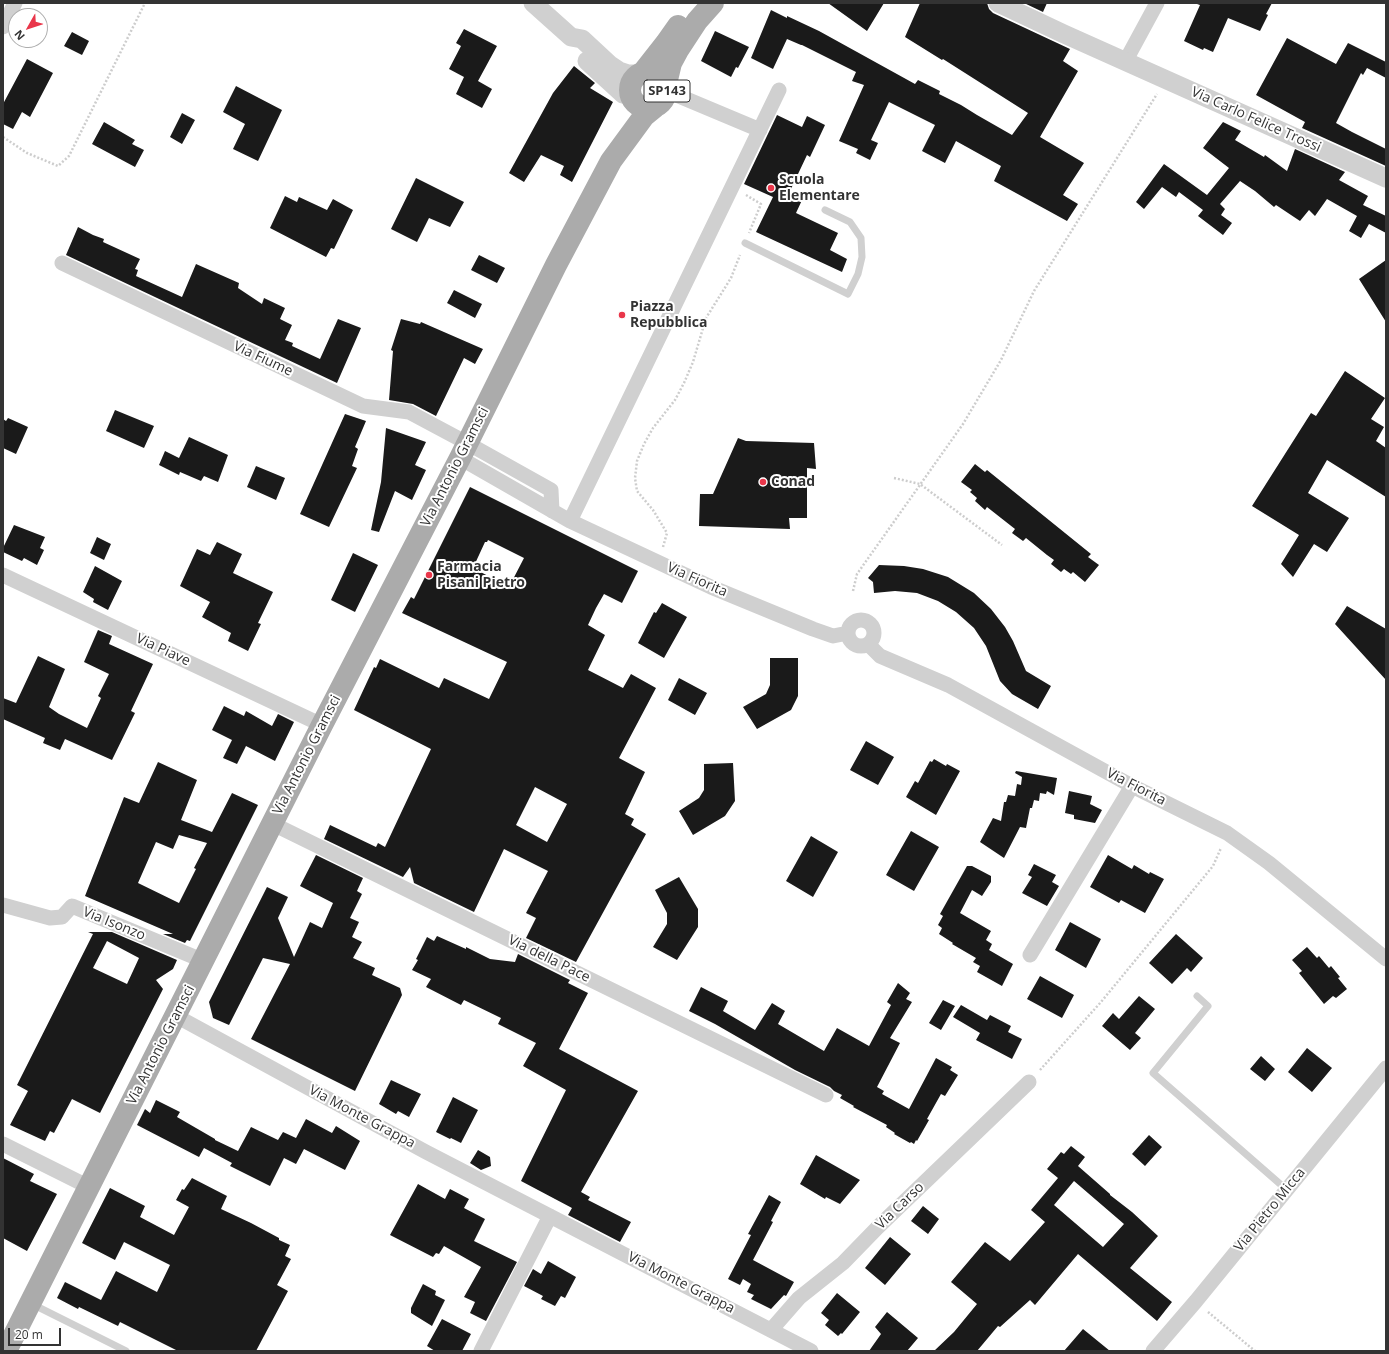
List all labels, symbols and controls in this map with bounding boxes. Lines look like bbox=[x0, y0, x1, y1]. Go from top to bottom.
north arrow bbox=[8, 8, 48, 48]
text: N bbox=[10, 27, 28, 43]
road number: SP143 bbox=[644, 80, 690, 102]
street label: Via Carlo Felice Trossi bbox=[1188, 84, 1324, 156]
place label: Scuola Elementare bbox=[779, 172, 860, 204]
marker: Scuola Elementare bbox=[766, 183, 776, 193]
place label: Piazza Repubblica bbox=[630, 299, 707, 332]
marker: Piazza Repubblica bbox=[617, 310, 627, 320]
street label: Via Fiume bbox=[231, 338, 295, 380]
street label: Via Antonio Gramsci bbox=[418, 404, 492, 530]
place label: Conad bbox=[771, 474, 815, 490]
marker: Conad bbox=[758, 477, 768, 487]
place label: Farmacia Pisani Pietro bbox=[437, 559, 525, 592]
street label: Via Fiorita bbox=[664, 559, 730, 601]
marker: Farmacia Pisani Pietro bbox=[424, 570, 434, 580]
street label: Via Piave bbox=[133, 630, 193, 670]
street label: Via Antonio Gramsci bbox=[270, 692, 344, 818]
street label: Via Fiorita bbox=[1103, 765, 1169, 809]
street label: Via Isonzo bbox=[80, 904, 148, 944]
street label: Via della Pace bbox=[505, 932, 593, 986]
street label: Via Antonio Gramsci bbox=[124, 982, 198, 1108]
street label: Via Monte Grappa bbox=[306, 1082, 418, 1152]
street label: Via Pietro Micca bbox=[1231, 1165, 1309, 1255]
street label: Via Carso bbox=[872, 1179, 928, 1233]
street label: Via Monte Grappa bbox=[625, 1249, 737, 1317]
scale bar bbox=[10, 1320, 63, 1346]
text: 20 m bbox=[15, 1326, 43, 1343]

